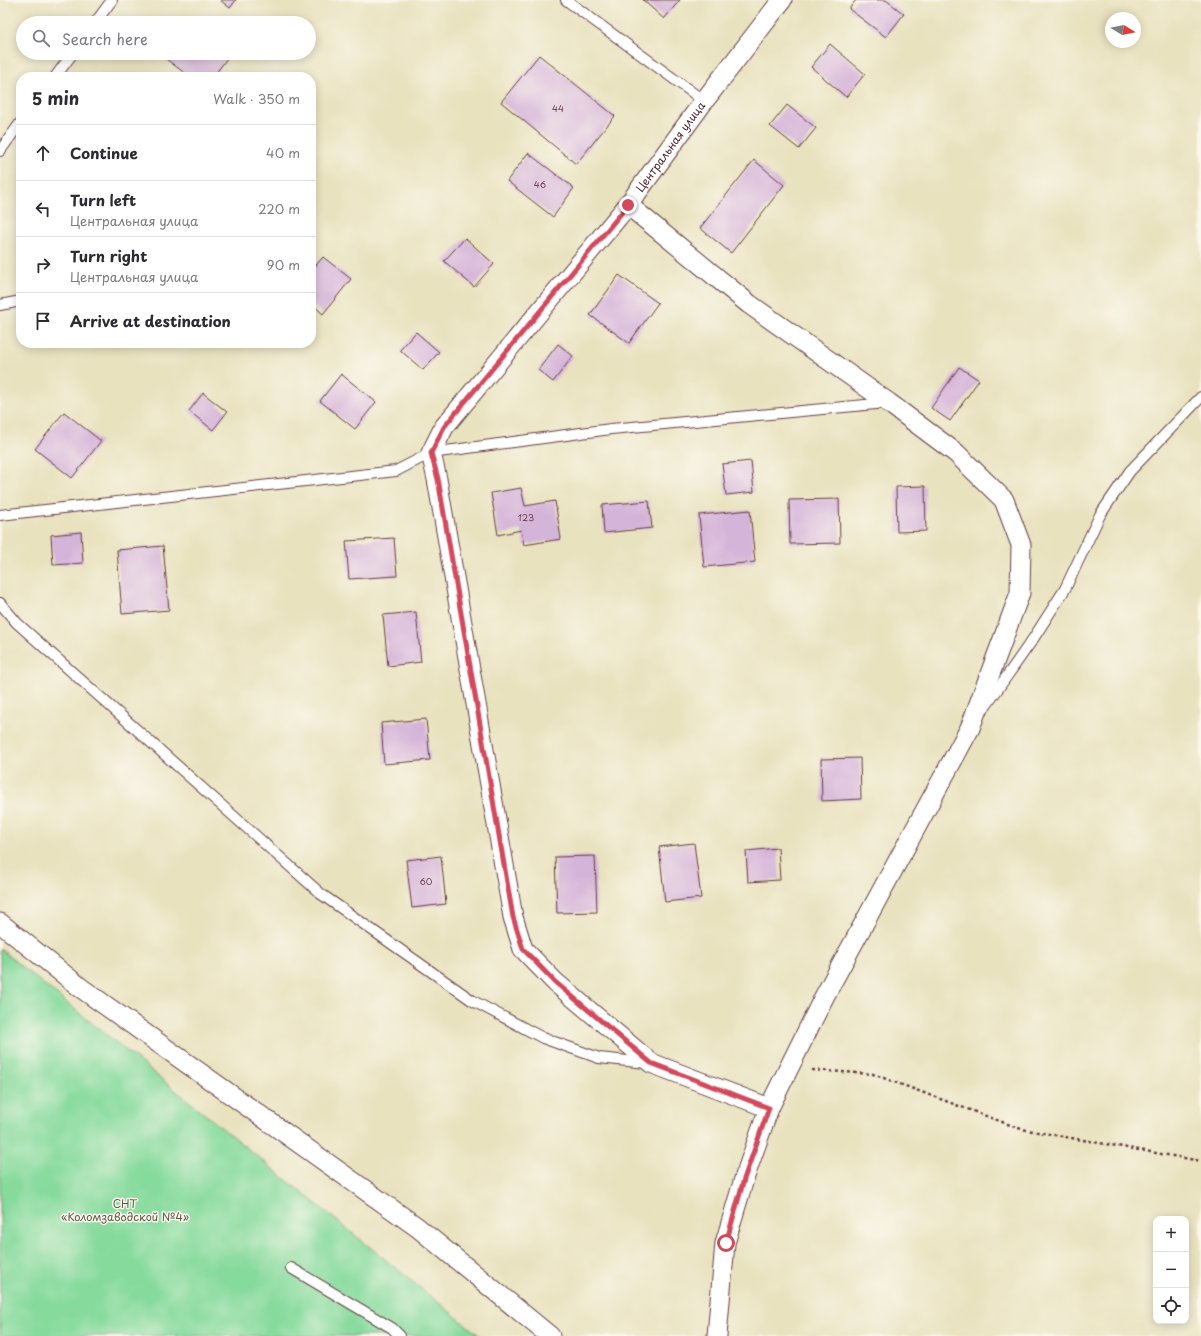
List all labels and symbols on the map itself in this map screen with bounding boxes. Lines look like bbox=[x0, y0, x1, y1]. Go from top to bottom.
north arrow bbox=[1105, 12, 1141, 48]
street label: Центральная улица bbox=[631, 98, 709, 195]
house number: 44 bbox=[552, 101, 564, 115]
house number: 46 bbox=[534, 177, 546, 191]
route end bbox=[619, 196, 637, 214]
house number: 123 bbox=[518, 510, 534, 524]
house number: 60 bbox=[420, 874, 433, 888]
park label: СНТ «Коломзаводской №4» bbox=[61, 1195, 189, 1225]
route start bbox=[717, 1234, 735, 1252]

